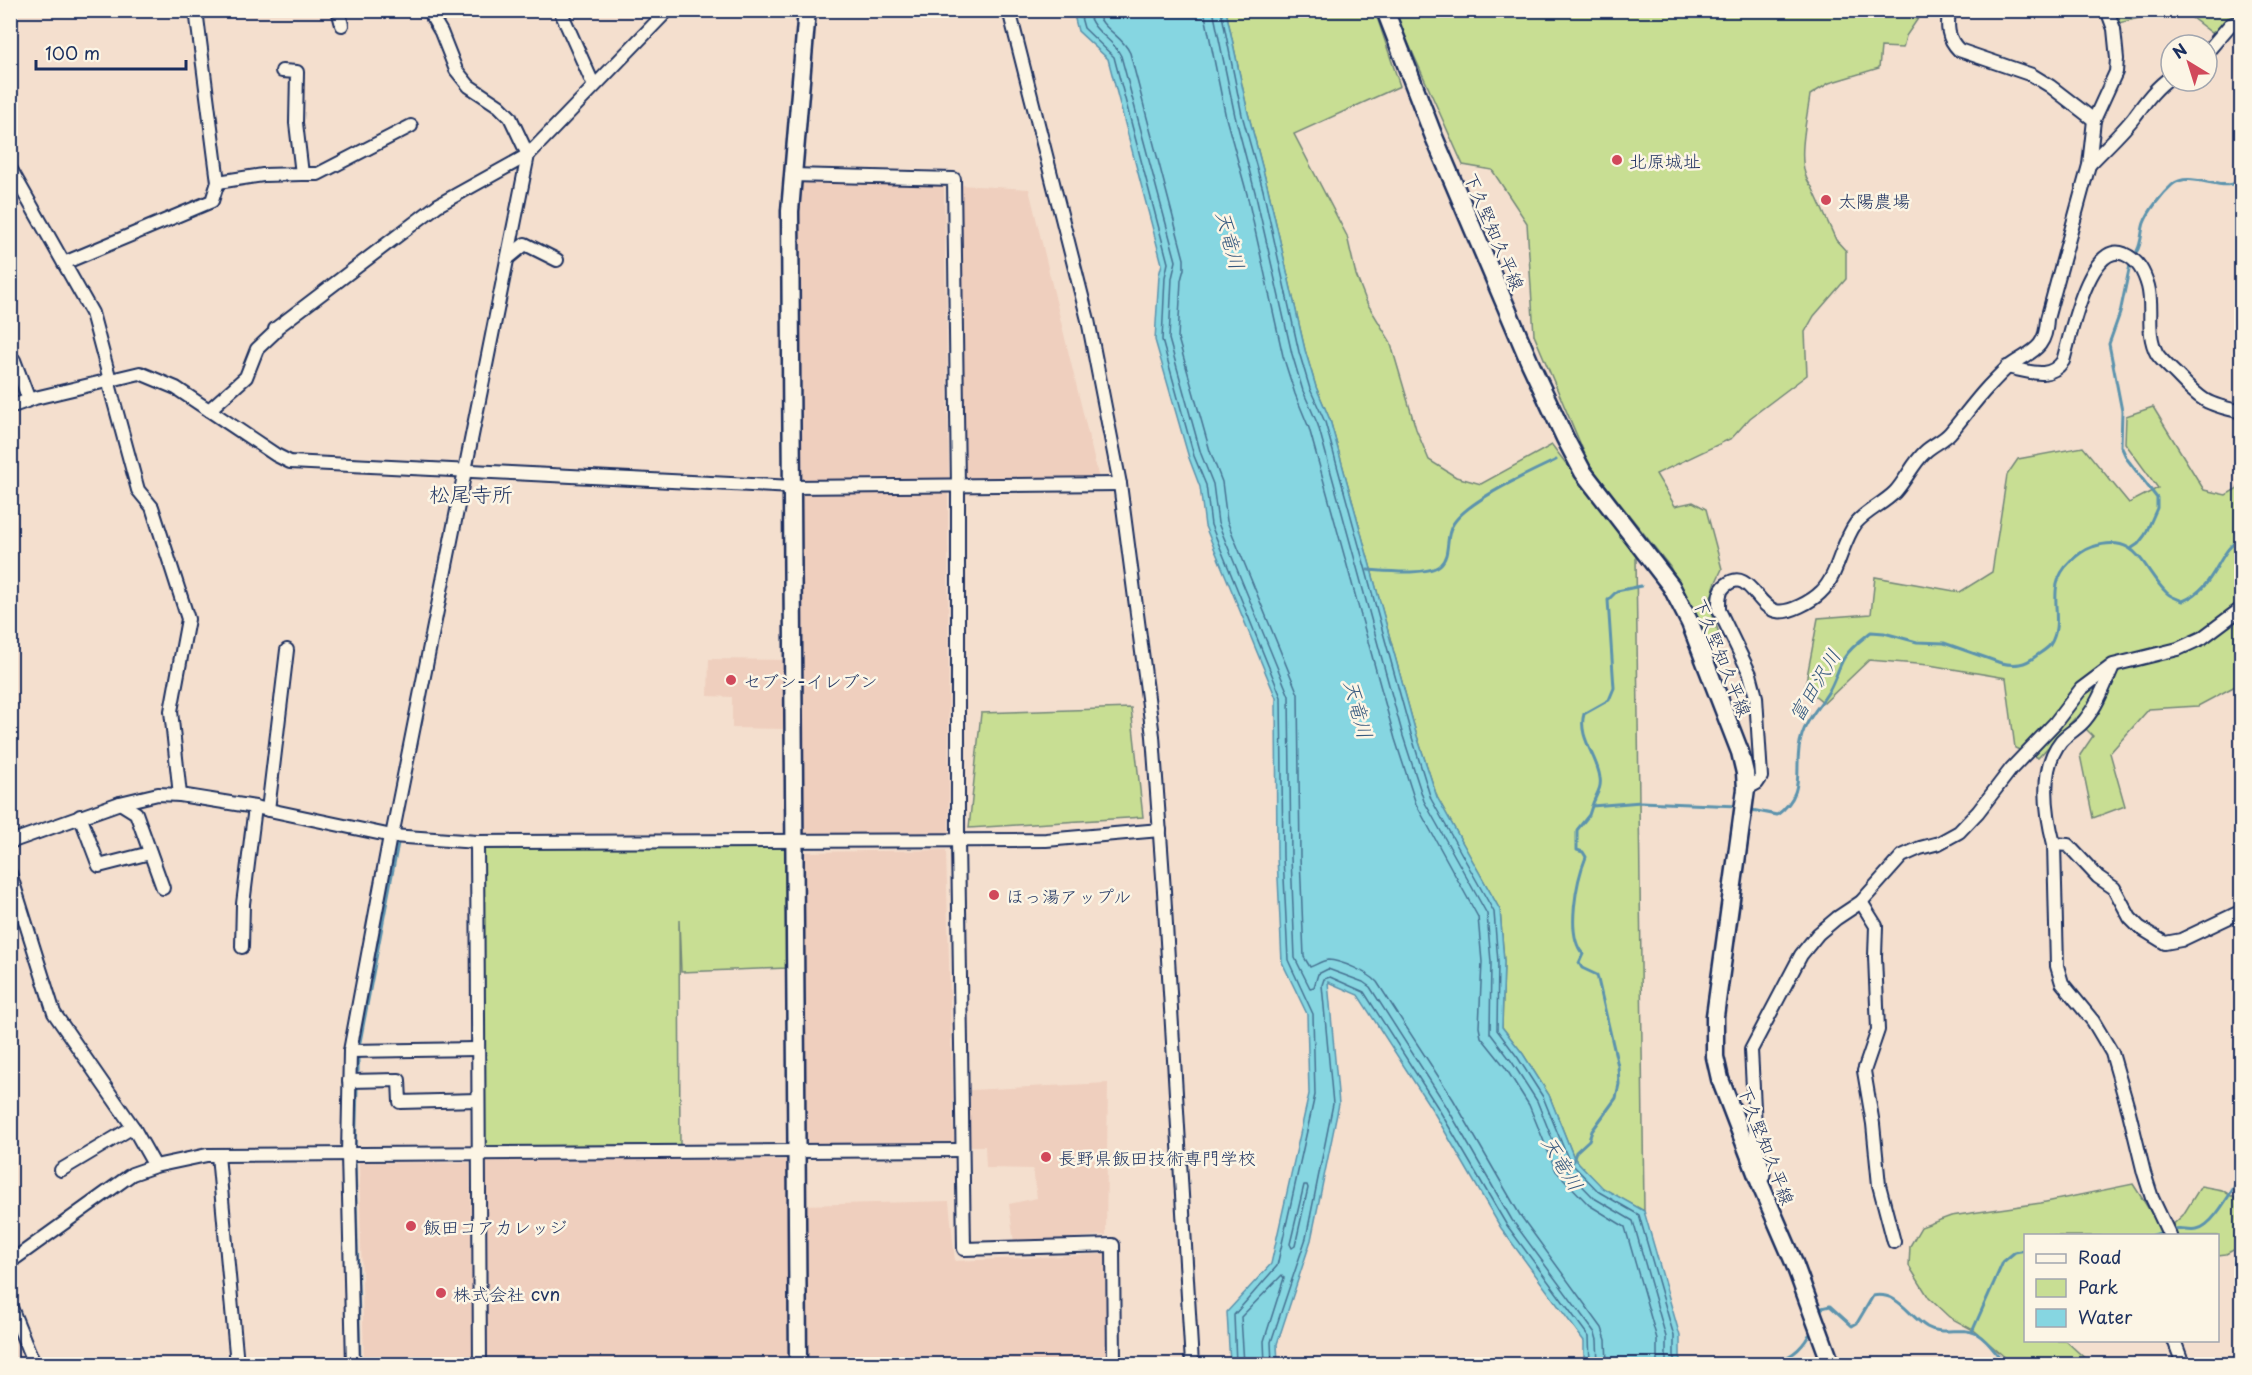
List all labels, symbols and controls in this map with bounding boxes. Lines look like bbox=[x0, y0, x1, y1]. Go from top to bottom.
scale bar bbox=[36, 33, 186, 71]
north arrow bbox=[2159, 33, 2219, 93]
text: N bbox=[2167, 37, 2192, 64]
text: 100 m bbox=[45, 39, 100, 66]
place label: 北原城址 bbox=[1629, 147, 1701, 174]
marker: 北原城址 bbox=[1610, 153, 1624, 167]
street label: 下久堅知久平線 bbox=[1458, 168, 1532, 294]
place label: 太陽農場 bbox=[1838, 187, 1910, 214]
marker: 太陽農場 bbox=[1819, 193, 1833, 207]
water label: 天竜川 bbox=[1209, 207, 1253, 273]
district label: 松尾寺所 bbox=[429, 477, 513, 509]
street label: 下久堅知久平線 bbox=[1687, 594, 1759, 720]
water label: 富田沢川 bbox=[1781, 643, 1847, 727]
place label: セブン-イレブン bbox=[743, 667, 878, 694]
marker: セブン-イレブン bbox=[724, 673, 738, 687]
water label: 天竜川 bbox=[1337, 676, 1381, 742]
place label: ほっ湯アップル bbox=[1006, 882, 1131, 909]
marker: ほっ湯アップル bbox=[987, 888, 1001, 902]
street label: 下久堅知久平線 bbox=[1732, 1081, 1802, 1209]
water label: 天竜川 bbox=[1535, 1130, 1591, 1196]
place label: 長野県飯田技術専門学校 bbox=[1058, 1144, 1256, 1171]
marker: 長野県飯田技術専門学校 bbox=[1039, 1150, 1053, 1164]
place label: 飯田コアカレッジ bbox=[423, 1213, 567, 1240]
marker: 飯田コアカレッジ bbox=[404, 1219, 418, 1233]
legend bbox=[2024, 1234, 2219, 1342]
text: Road bbox=[2078, 1243, 2122, 1270]
text: Park bbox=[2078, 1273, 2118, 1300]
place label: 株式会社 cvn bbox=[453, 1280, 560, 1307]
marker: 株式会社 cvn bbox=[434, 1286, 448, 1300]
text: Water bbox=[2078, 1303, 2133, 1330]

